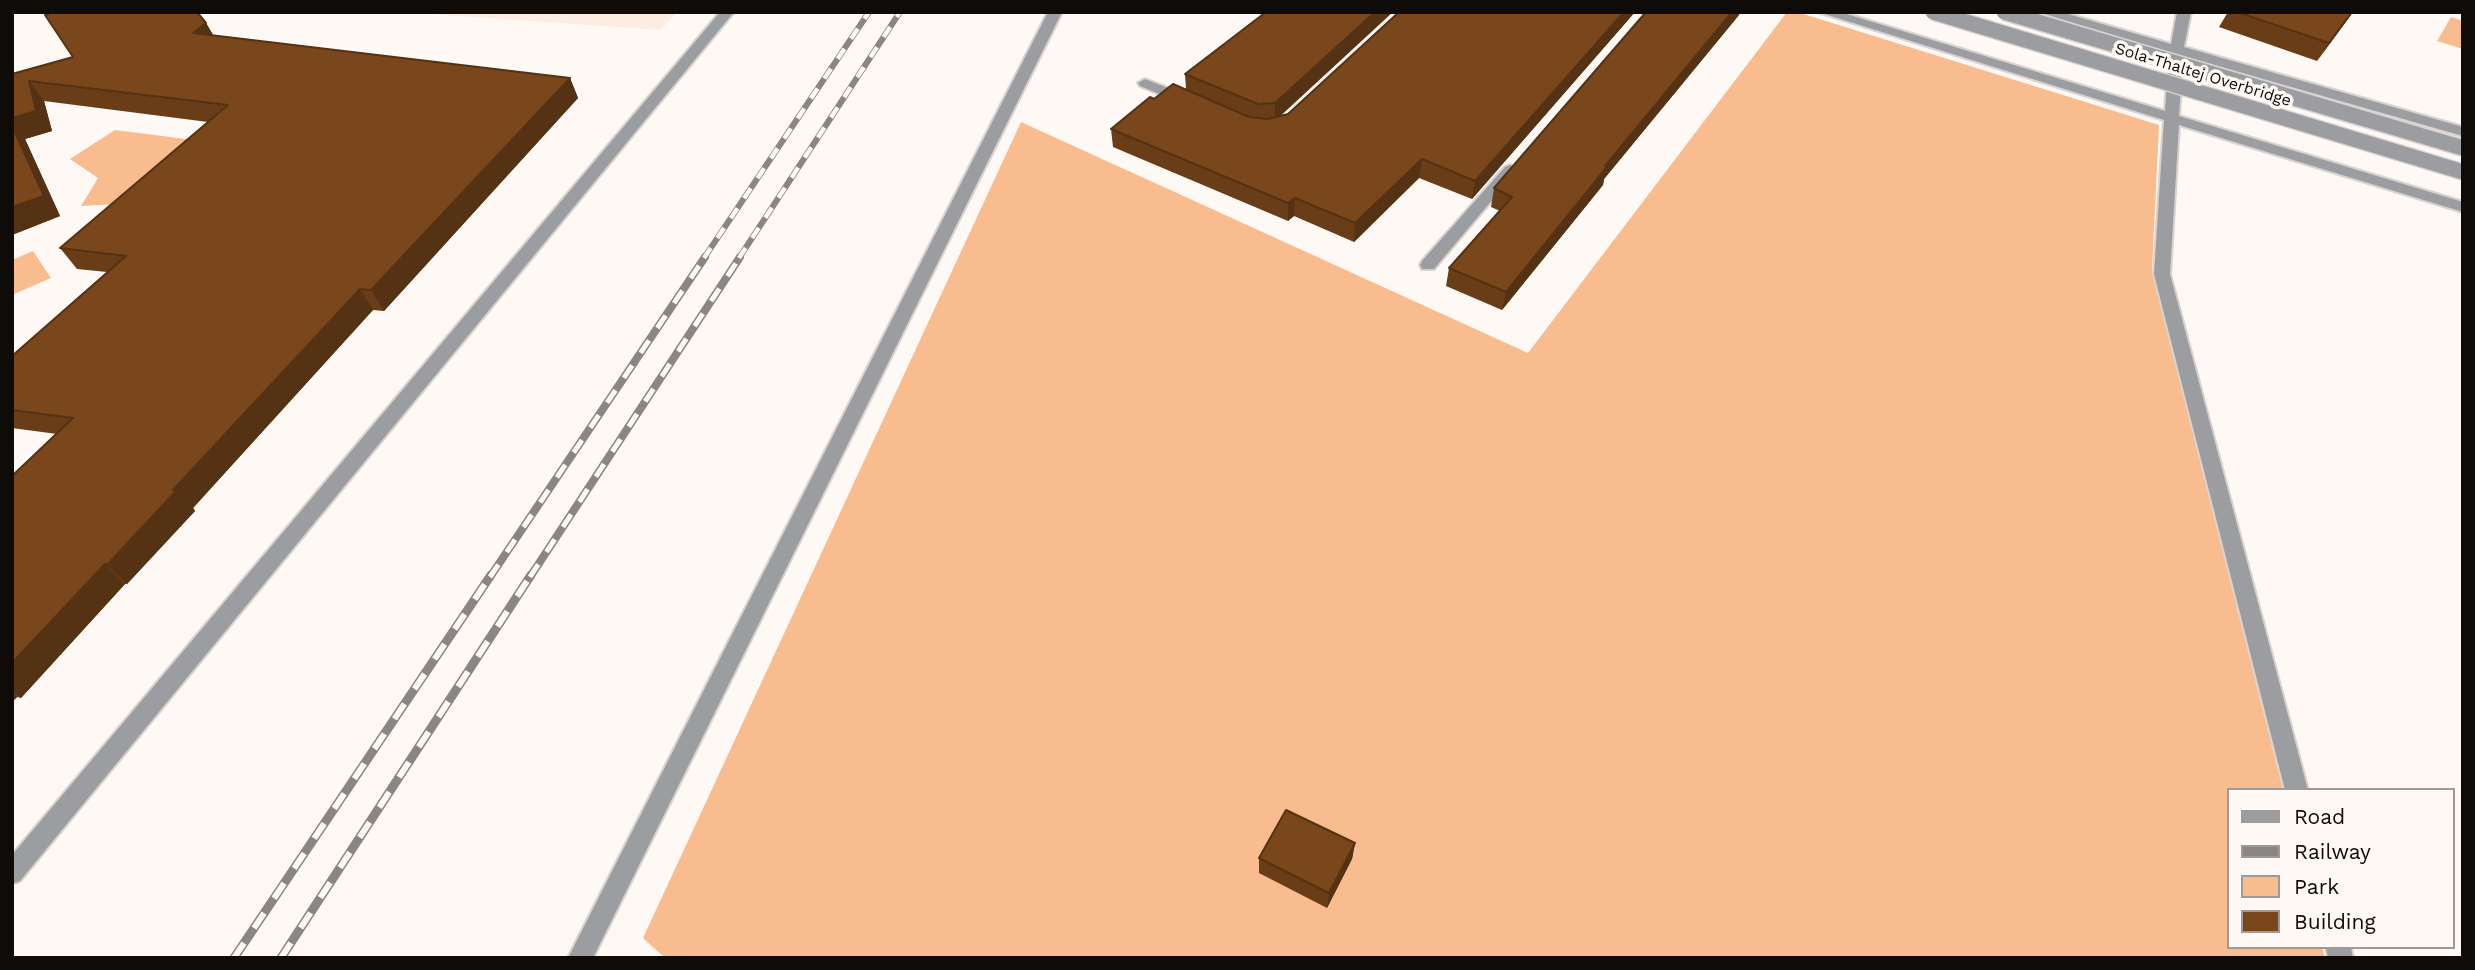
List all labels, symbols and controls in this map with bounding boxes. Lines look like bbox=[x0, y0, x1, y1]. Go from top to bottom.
street label: Sola-Thaltej Overbridge bbox=[2113, 39, 2293, 111]
legend bbox=[2226, 788, 2454, 949]
text: Road bbox=[2294, 804, 2345, 829]
text: Railway bbox=[2294, 839, 2371, 864]
text: Park bbox=[2294, 874, 2339, 899]
text: Building bbox=[2294, 909, 2376, 934]

